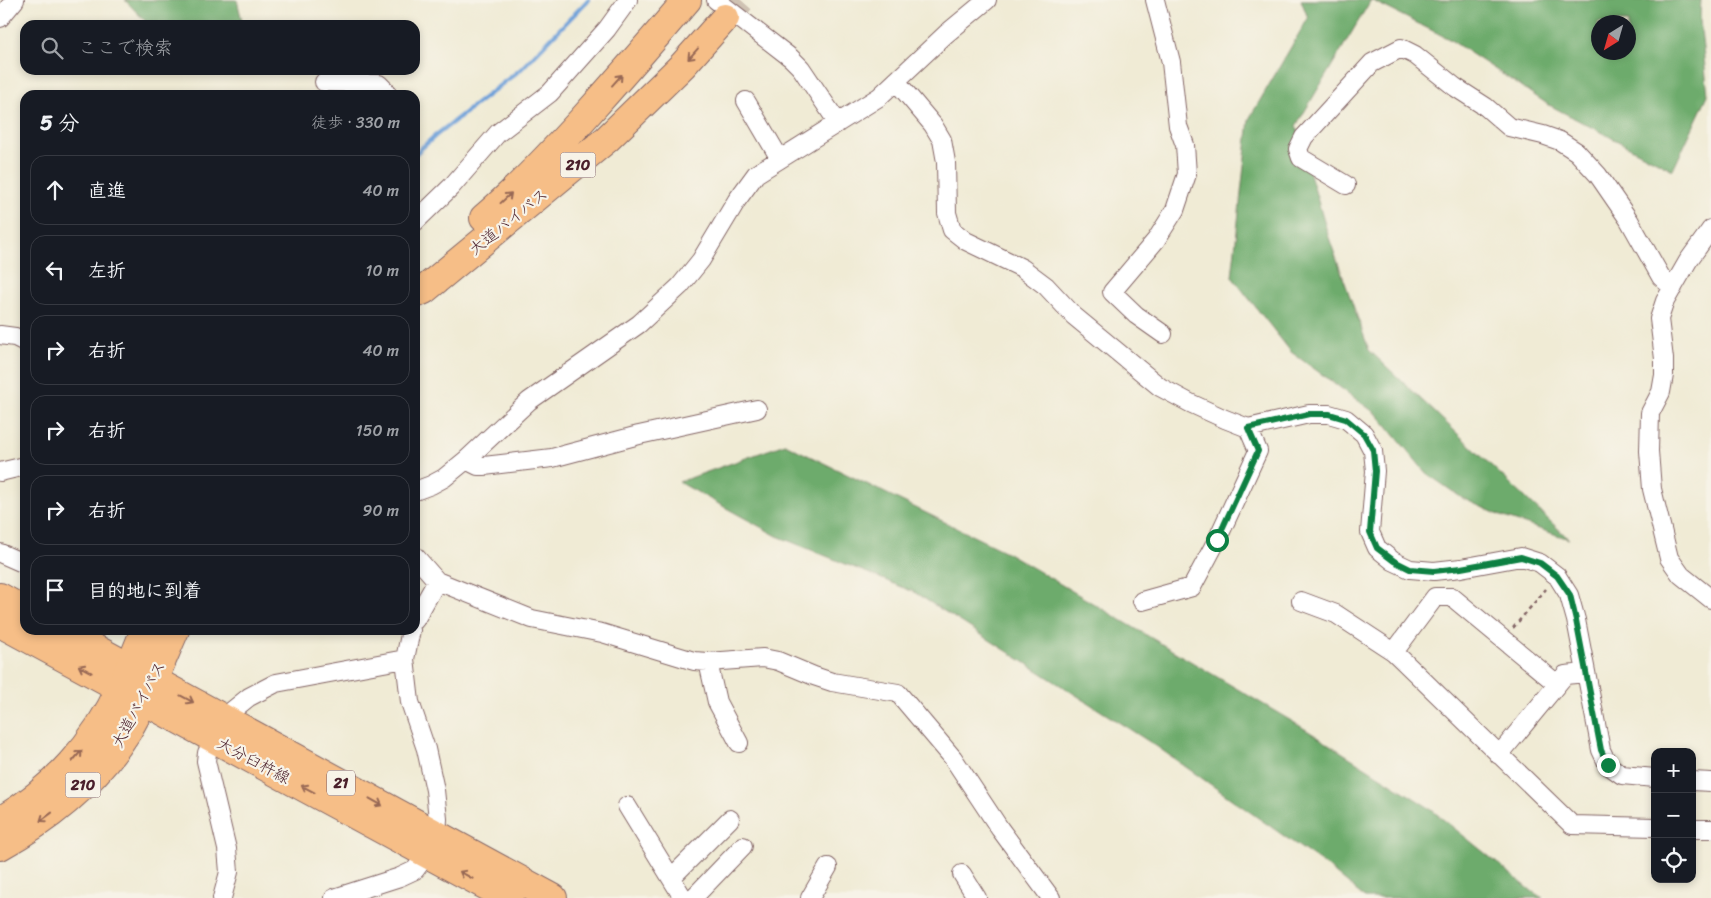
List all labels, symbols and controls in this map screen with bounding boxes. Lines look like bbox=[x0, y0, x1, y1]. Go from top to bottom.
north arrow bbox=[1591, 15, 1636, 60]
search box bbox=[20, 20, 420, 75]
text: ここで検索 bbox=[78, 31, 173, 64]
icon: search bbox=[38, 34, 66, 62]
one-way arrow bbox=[687, 48, 698, 61]
one-way arrow bbox=[612, 74, 623, 87]
text: 5 分 bbox=[40, 104, 79, 142]
text: 徒歩 · 330 m bbox=[311, 108, 400, 137]
road number: 210 bbox=[560, 152, 596, 178]
text: 直進 bbox=[88, 174, 126, 207]
icon: ahead bbox=[41, 176, 69, 204]
text: 40 m bbox=[362, 176, 399, 205]
street label: 大道バイパス bbox=[462, 180, 555, 263]
one-way arrow bbox=[500, 192, 513, 204]
text: 左折 bbox=[88, 254, 126, 287]
icon: left bbox=[41, 256, 69, 284]
text: 10 m bbox=[366, 256, 399, 285]
text: 右折 bbox=[88, 334, 126, 367]
icon: right bbox=[41, 336, 69, 364]
text: 40 m bbox=[362, 336, 399, 365]
text: 右折 bbox=[88, 414, 126, 447]
icon: right bbox=[41, 416, 69, 444]
text: 150 m bbox=[356, 416, 399, 445]
text: 右折 bbox=[88, 494, 126, 527]
icon: right bbox=[41, 496, 69, 524]
text: 90 m bbox=[363, 496, 399, 525]
route start bbox=[1206, 529, 1229, 552]
text: 目的地に到着 bbox=[88, 574, 202, 607]
icon: arrive bbox=[41, 576, 69, 604]
street label: 大道バイパス bbox=[103, 655, 174, 753]
one-way arrow bbox=[78, 664, 93, 674]
one-way arrow bbox=[180, 694, 195, 704]
street label: 大分臼杵線 bbox=[212, 729, 296, 792]
map controls bbox=[1651, 748, 1696, 883]
button: + bbox=[1651, 748, 1696, 793]
one-way arrow bbox=[72, 750, 83, 763]
route end bbox=[1597, 754, 1620, 777]
road number: 21 bbox=[327, 770, 355, 796]
road number: 210 bbox=[66, 772, 100, 798]
one-way arrow bbox=[300, 784, 315, 794]
button: − bbox=[1651, 793, 1696, 838]
one-way arrow bbox=[369, 797, 383, 807]
one-way arrow bbox=[39, 812, 53, 822]
button: locate bbox=[1651, 838, 1696, 883]
one-way arrow bbox=[459, 870, 474, 879]

